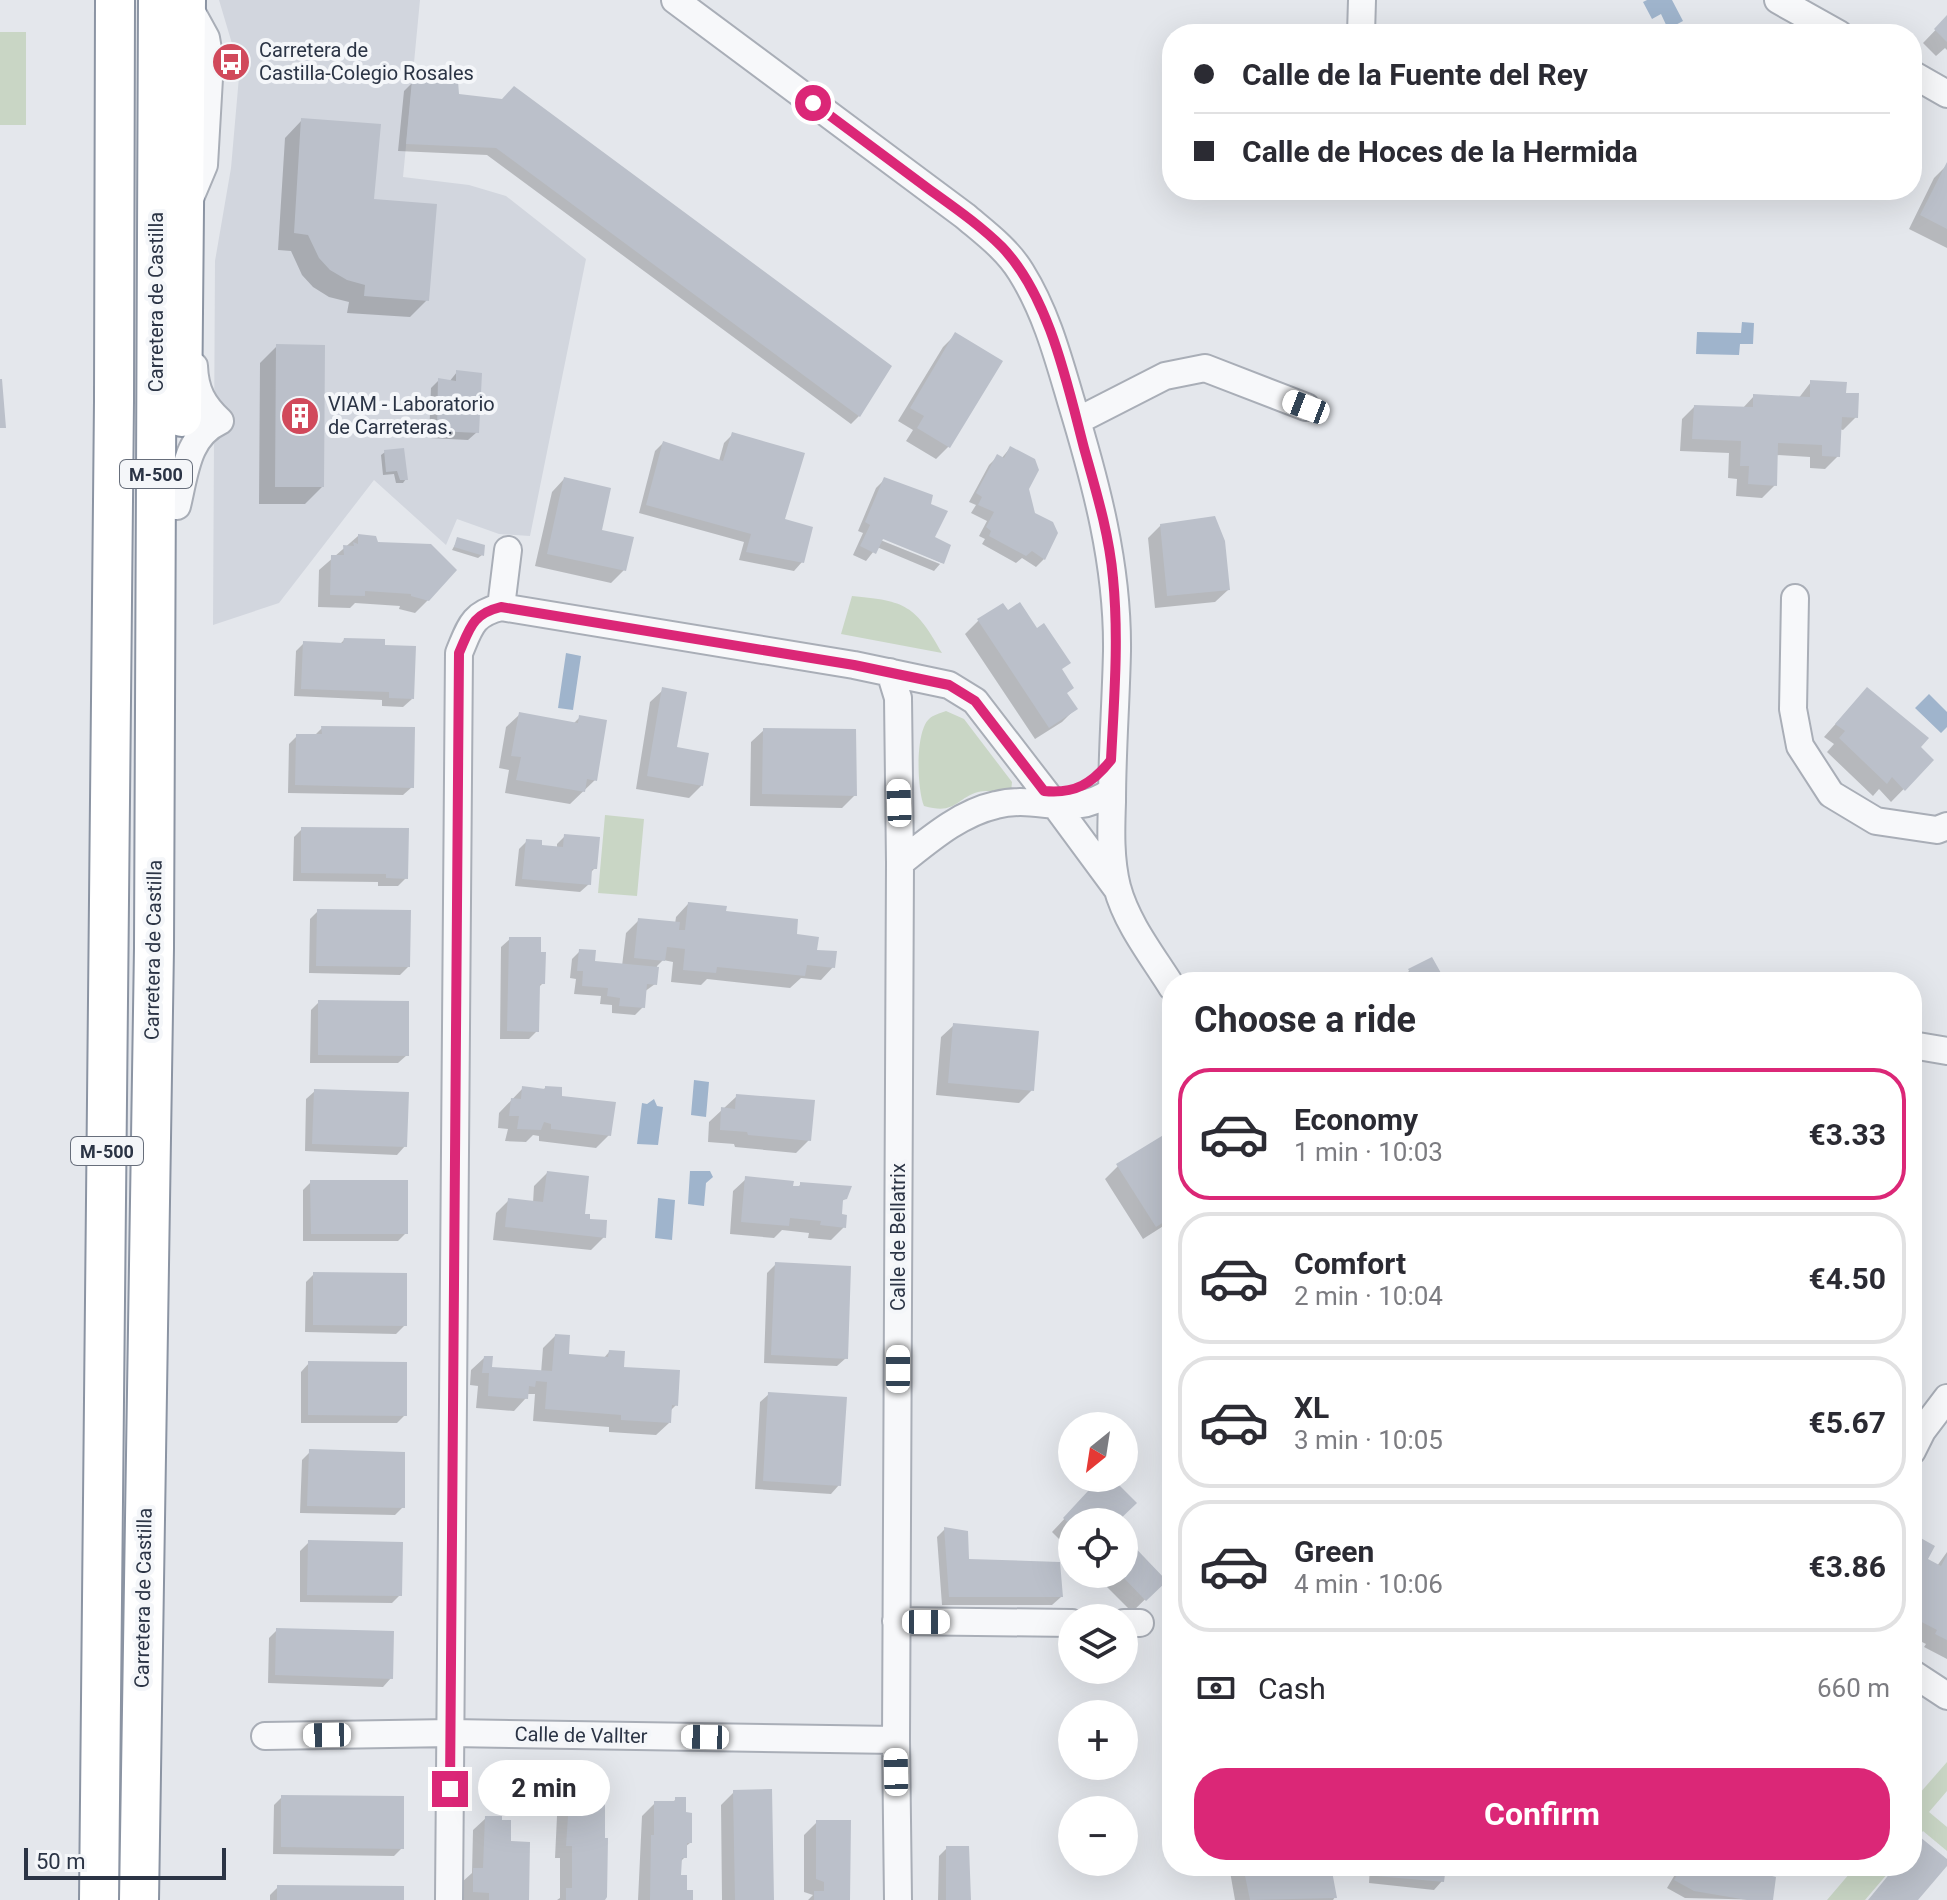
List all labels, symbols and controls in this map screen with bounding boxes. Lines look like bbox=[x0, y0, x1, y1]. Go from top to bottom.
place label: Carretera de Castilla-Colegio Rosales bbox=[259, 38, 474, 85]
bus stop icon: Carretera de Castilla-Colegio Rosales bbox=[210, 41, 252, 83]
text: Calle de la Fuente del Rey bbox=[1242, 57, 1588, 92]
route start bbox=[795, 85, 831, 121]
text: Calle de Hoces de la Hermida bbox=[1242, 134, 1638, 169]
street label: Carretera de Castilla bbox=[144, 212, 168, 392]
car bbox=[1279, 387, 1333, 427]
place label: VIAM - Laboratorio de Carreteras. bbox=[328, 392, 495, 439]
building icon: VIAM - Laboratorio de Carreteras. bbox=[279, 395, 321, 437]
road number: M-500 bbox=[120, 460, 192, 488]
car bbox=[886, 779, 912, 827]
street label: Carretera de Castilla bbox=[139, 860, 167, 1040]
text: Choose a ride bbox=[1194, 999, 1416, 1041]
icon: car bbox=[1198, 1098, 1270, 1170]
text: Economy bbox=[1294, 1102, 1418, 1137]
text: €3.33 bbox=[1808, 1117, 1886, 1152]
road number: M-500 bbox=[71, 1137, 143, 1165]
text: 1 min · 10:03 bbox=[1294, 1137, 1443, 1167]
street label: Calle de Bellatrix bbox=[886, 1163, 910, 1311]
icon: car bbox=[1198, 1242, 1270, 1314]
text: Comfort bbox=[1294, 1246, 1406, 1281]
text: €4.50 bbox=[1808, 1261, 1886, 1296]
text: 2 min · 10:04 bbox=[1294, 1281, 1443, 1311]
car bbox=[886, 1345, 910, 1393]
icon: car bbox=[1198, 1386, 1270, 1458]
text: XL bbox=[1294, 1390, 1329, 1425]
text: €5.67 bbox=[1808, 1405, 1886, 1440]
north arrow bbox=[1058, 1412, 1138, 1492]
map controls bbox=[1058, 1412, 1138, 1876]
text: 3 min · 10:05 bbox=[1294, 1425, 1443, 1455]
street label: Carretera de Castilla bbox=[129, 1508, 157, 1688]
button: locate bbox=[1058, 1508, 1138, 1588]
icon: car bbox=[1198, 1530, 1270, 1602]
text: Green bbox=[1294, 1534, 1374, 1569]
text: €3.86 bbox=[1808, 1549, 1886, 1584]
text: 4 min · 10:06 bbox=[1294, 1569, 1443, 1599]
button: layers bbox=[1058, 1604, 1138, 1684]
car bbox=[902, 1610, 950, 1634]
icon: cash bbox=[1194, 1666, 1238, 1710]
text: Cash bbox=[1258, 1671, 1326, 1706]
text: 660 m bbox=[1817, 1673, 1890, 1703]
button: + bbox=[1058, 1700, 1138, 1780]
street label: Calle de Vallter bbox=[514, 1722, 648, 1748]
car bbox=[303, 1723, 351, 1747]
car bbox=[681, 1725, 729, 1749]
car bbox=[884, 1748, 908, 1796]
callout: 2 min bbox=[478, 1761, 610, 1817]
button: Confirm bbox=[1194, 1768, 1890, 1860]
route end bbox=[432, 1771, 468, 1807]
text: 2 min bbox=[511, 1773, 577, 1803]
button: − bbox=[1058, 1796, 1138, 1876]
scale bar bbox=[24, 1844, 226, 1880]
text: 50 m bbox=[36, 1849, 85, 1874]

